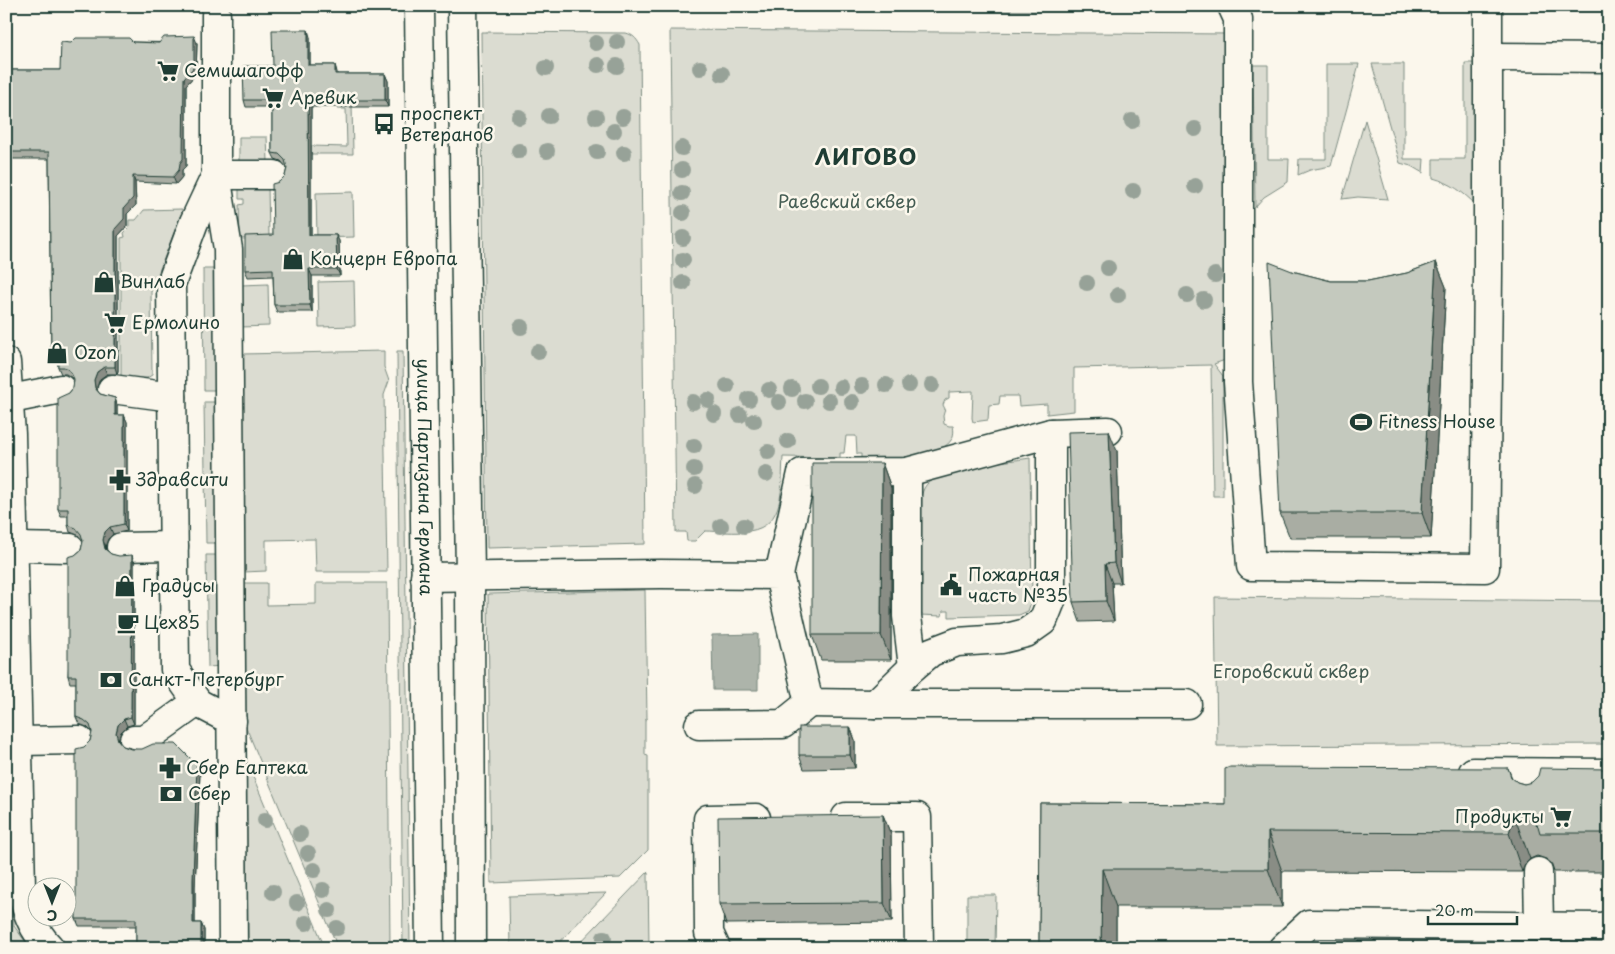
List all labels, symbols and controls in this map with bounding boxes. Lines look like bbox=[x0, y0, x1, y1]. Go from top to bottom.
place label: Семишагофф bbox=[184, 56, 304, 83]
supermarket icon: Семишагофф bbox=[155, 58, 181, 84]
place label: Аревик bbox=[290, 83, 357, 110]
supermarket icon: Аревик bbox=[260, 85, 286, 111]
place label: проспект Ветеранов bbox=[400, 99, 493, 147]
bus stop icon: проспект Ветеранов bbox=[371, 111, 397, 137]
district label: ЛИГОВО bbox=[815, 139, 917, 172]
park label: Раевский сквер bbox=[778, 187, 916, 214]
place label: Концерн Европа bbox=[310, 244, 457, 271]
shop icon: Концерн Европа bbox=[280, 246, 306, 272]
place label: Винлаб bbox=[120, 267, 186, 294]
shop icon: Винлаб bbox=[91, 269, 117, 295]
place label: Ермолино bbox=[132, 308, 220, 335]
supermarket icon: Ермолино bbox=[102, 310, 128, 336]
place label: Ozon bbox=[74, 338, 117, 365]
shop icon: Ozon bbox=[44, 340, 70, 366]
street label: улица Партизана Германа bbox=[411, 358, 441, 596]
place label: Fitness House bbox=[1378, 407, 1496, 434]
sports icon: Fitness House bbox=[1348, 409, 1374, 435]
place label: Здравсити bbox=[135, 465, 229, 492]
pharmacy icon: Здравсити bbox=[107, 467, 133, 493]
place label: Пожарная часть №35 bbox=[968, 560, 1068, 608]
place label: Градусы bbox=[142, 571, 215, 598]
public building icon: Пожарная часть №35 bbox=[938, 572, 964, 598]
shop icon: Градусы bbox=[112, 573, 138, 599]
place label: Цех85 bbox=[144, 608, 200, 635]
cafe icon: Цех85 bbox=[115, 610, 141, 636]
park label: Егоровский сквер bbox=[1213, 657, 1369, 684]
place label: Санкт-Петербург bbox=[128, 665, 284, 692]
bank icon: Санкт-Петербург bbox=[98, 667, 124, 693]
place label: Сбер Еаптека bbox=[186, 753, 309, 780]
pharmacy icon: Сбер Еаптека bbox=[157, 755, 183, 781]
place label: Сбер bbox=[188, 779, 231, 806]
bank icon: Сбер bbox=[158, 781, 184, 807]
place label: Продукты bbox=[1455, 802, 1544, 829]
supermarket icon: Продукты bbox=[1548, 804, 1574, 830]
north arrow bbox=[28, 876, 78, 926]
scale bar bbox=[1428, 894, 1516, 926]
text: 20 m bbox=[1435, 898, 1474, 921]
text: С bbox=[47, 905, 57, 926]

